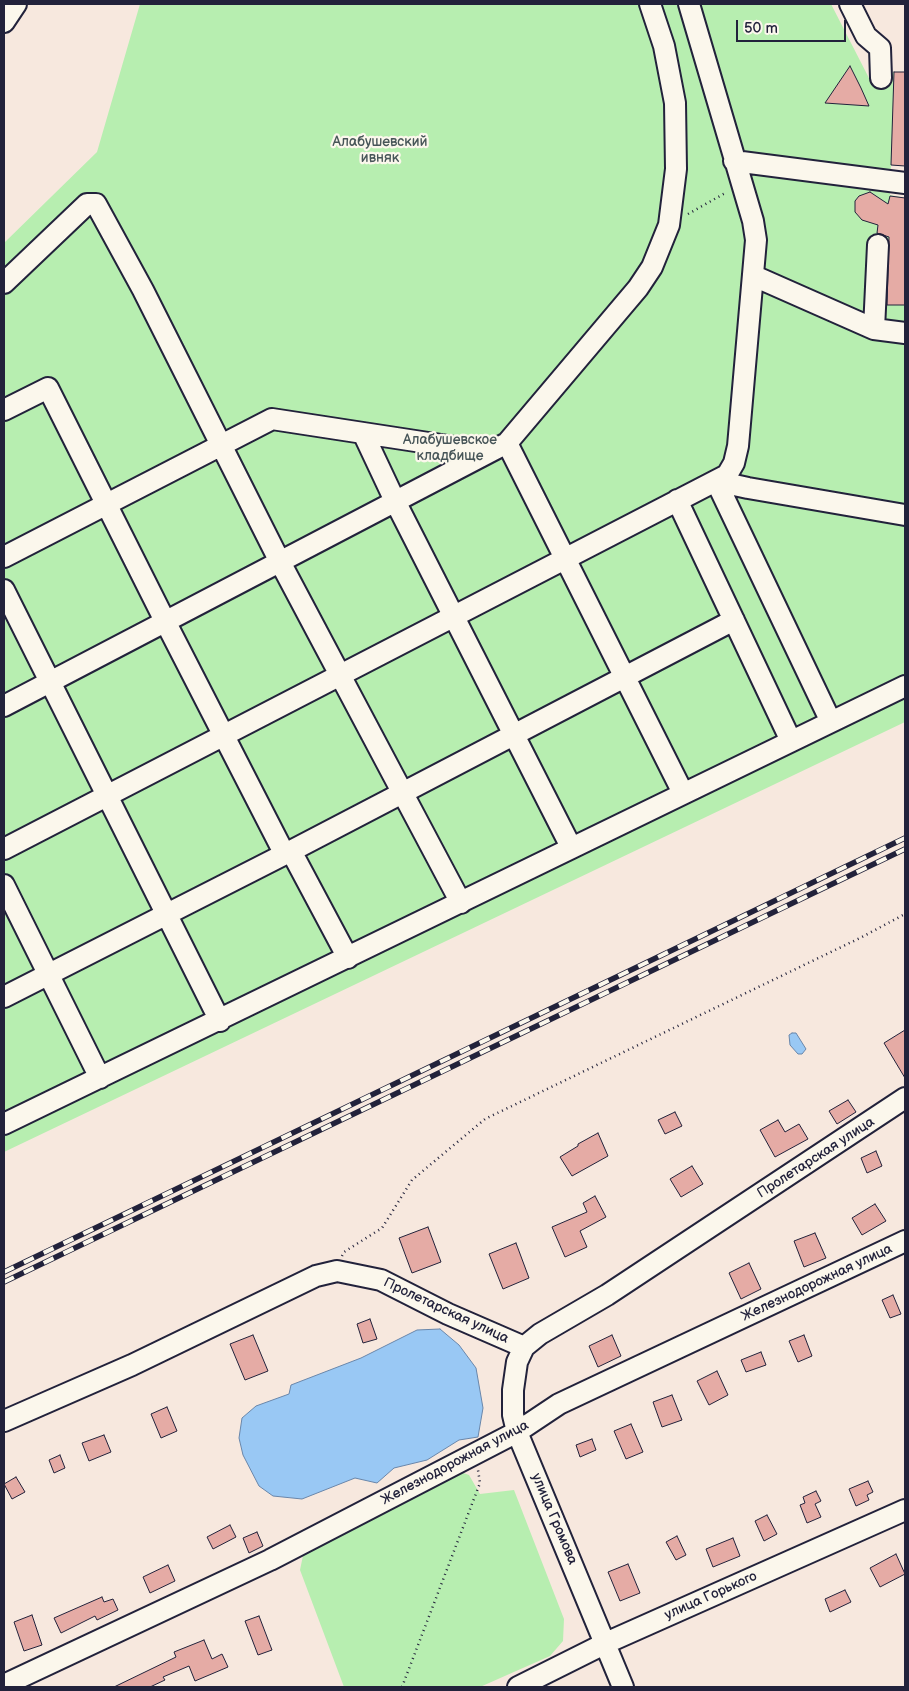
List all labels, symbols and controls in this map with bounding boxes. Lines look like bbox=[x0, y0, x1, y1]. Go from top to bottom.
scale bar bbox=[739, 10, 849, 42]
text: 50 m bbox=[744, 19, 778, 38]
park label: Алабушевский ивняк bbox=[333, 134, 427, 166]
park label: Алабушевское кладбище bbox=[403, 432, 497, 464]
street label: Пролетарская улица bbox=[754, 1114, 878, 1202]
street label: Железнодорожная улица bbox=[739, 1241, 895, 1325]
street label: Пролетарская улица bbox=[381, 1275, 511, 1347]
street label: Железнодорожная улица bbox=[378, 1417, 532, 1509]
street label: улица Громова bbox=[527, 1471, 581, 1567]
street label: улица Горького bbox=[662, 1568, 760, 1624]

